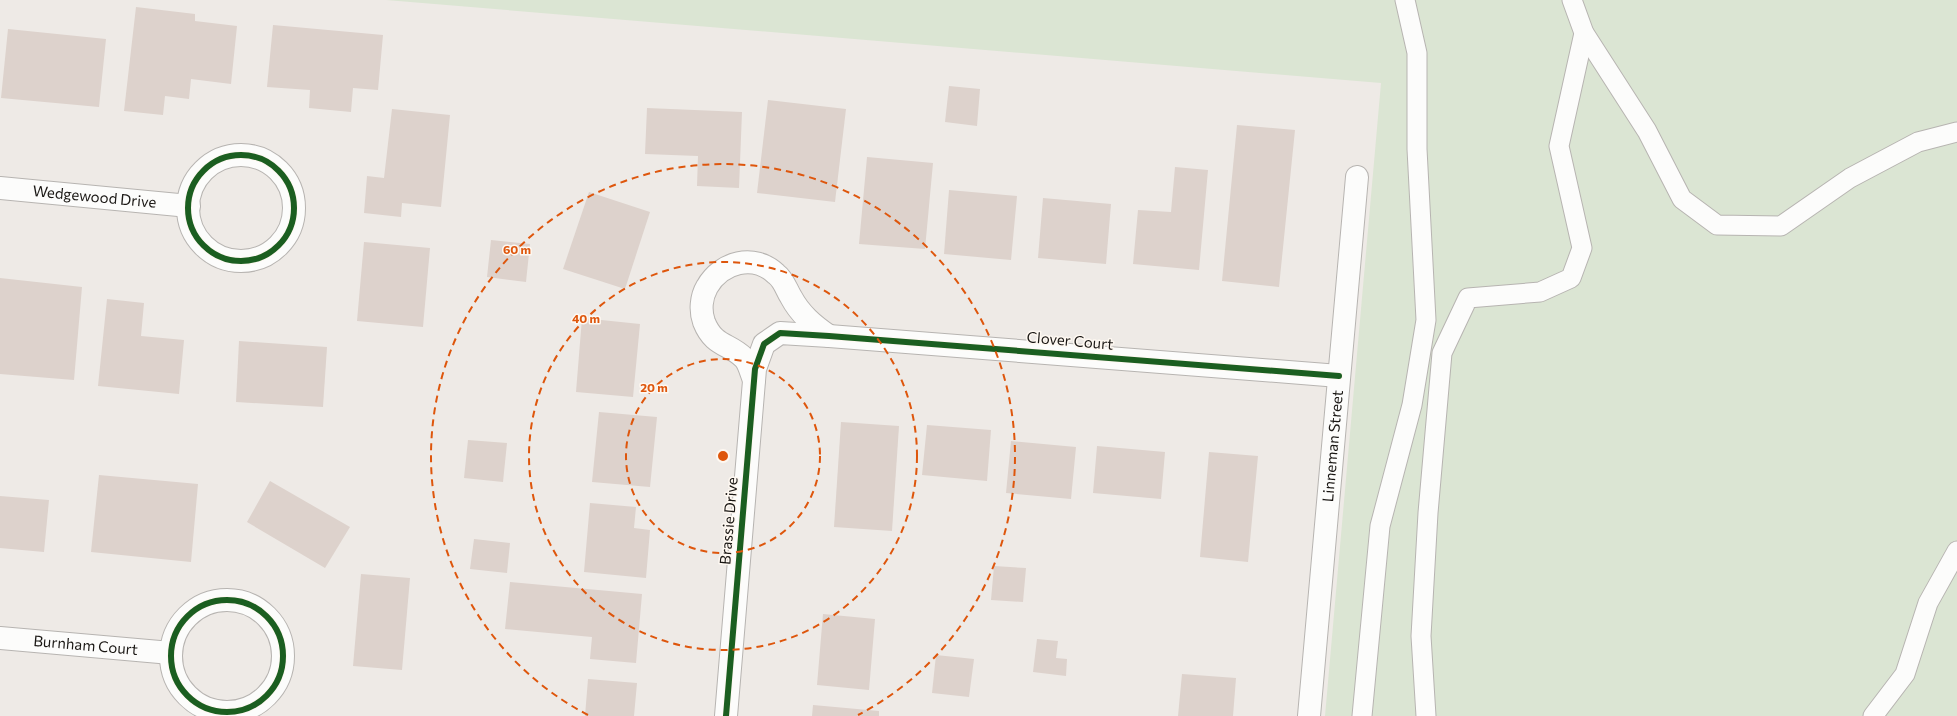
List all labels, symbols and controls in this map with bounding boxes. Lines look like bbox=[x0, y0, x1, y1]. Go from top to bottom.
street label: Wedgewood Drive bbox=[32, 181, 157, 211]
text: 60 m bbox=[503, 242, 531, 256]
text: 40 m bbox=[572, 311, 600, 325]
street label: Clover Court bbox=[1026, 327, 1114, 353]
text: 20 m bbox=[640, 380, 668, 394]
street label: Linneman Street bbox=[1318, 389, 1346, 503]
centre of rings bbox=[716, 449, 730, 463]
street label: Brassie Drive bbox=[715, 476, 741, 565]
street label: Burnham Court bbox=[33, 631, 139, 658]

